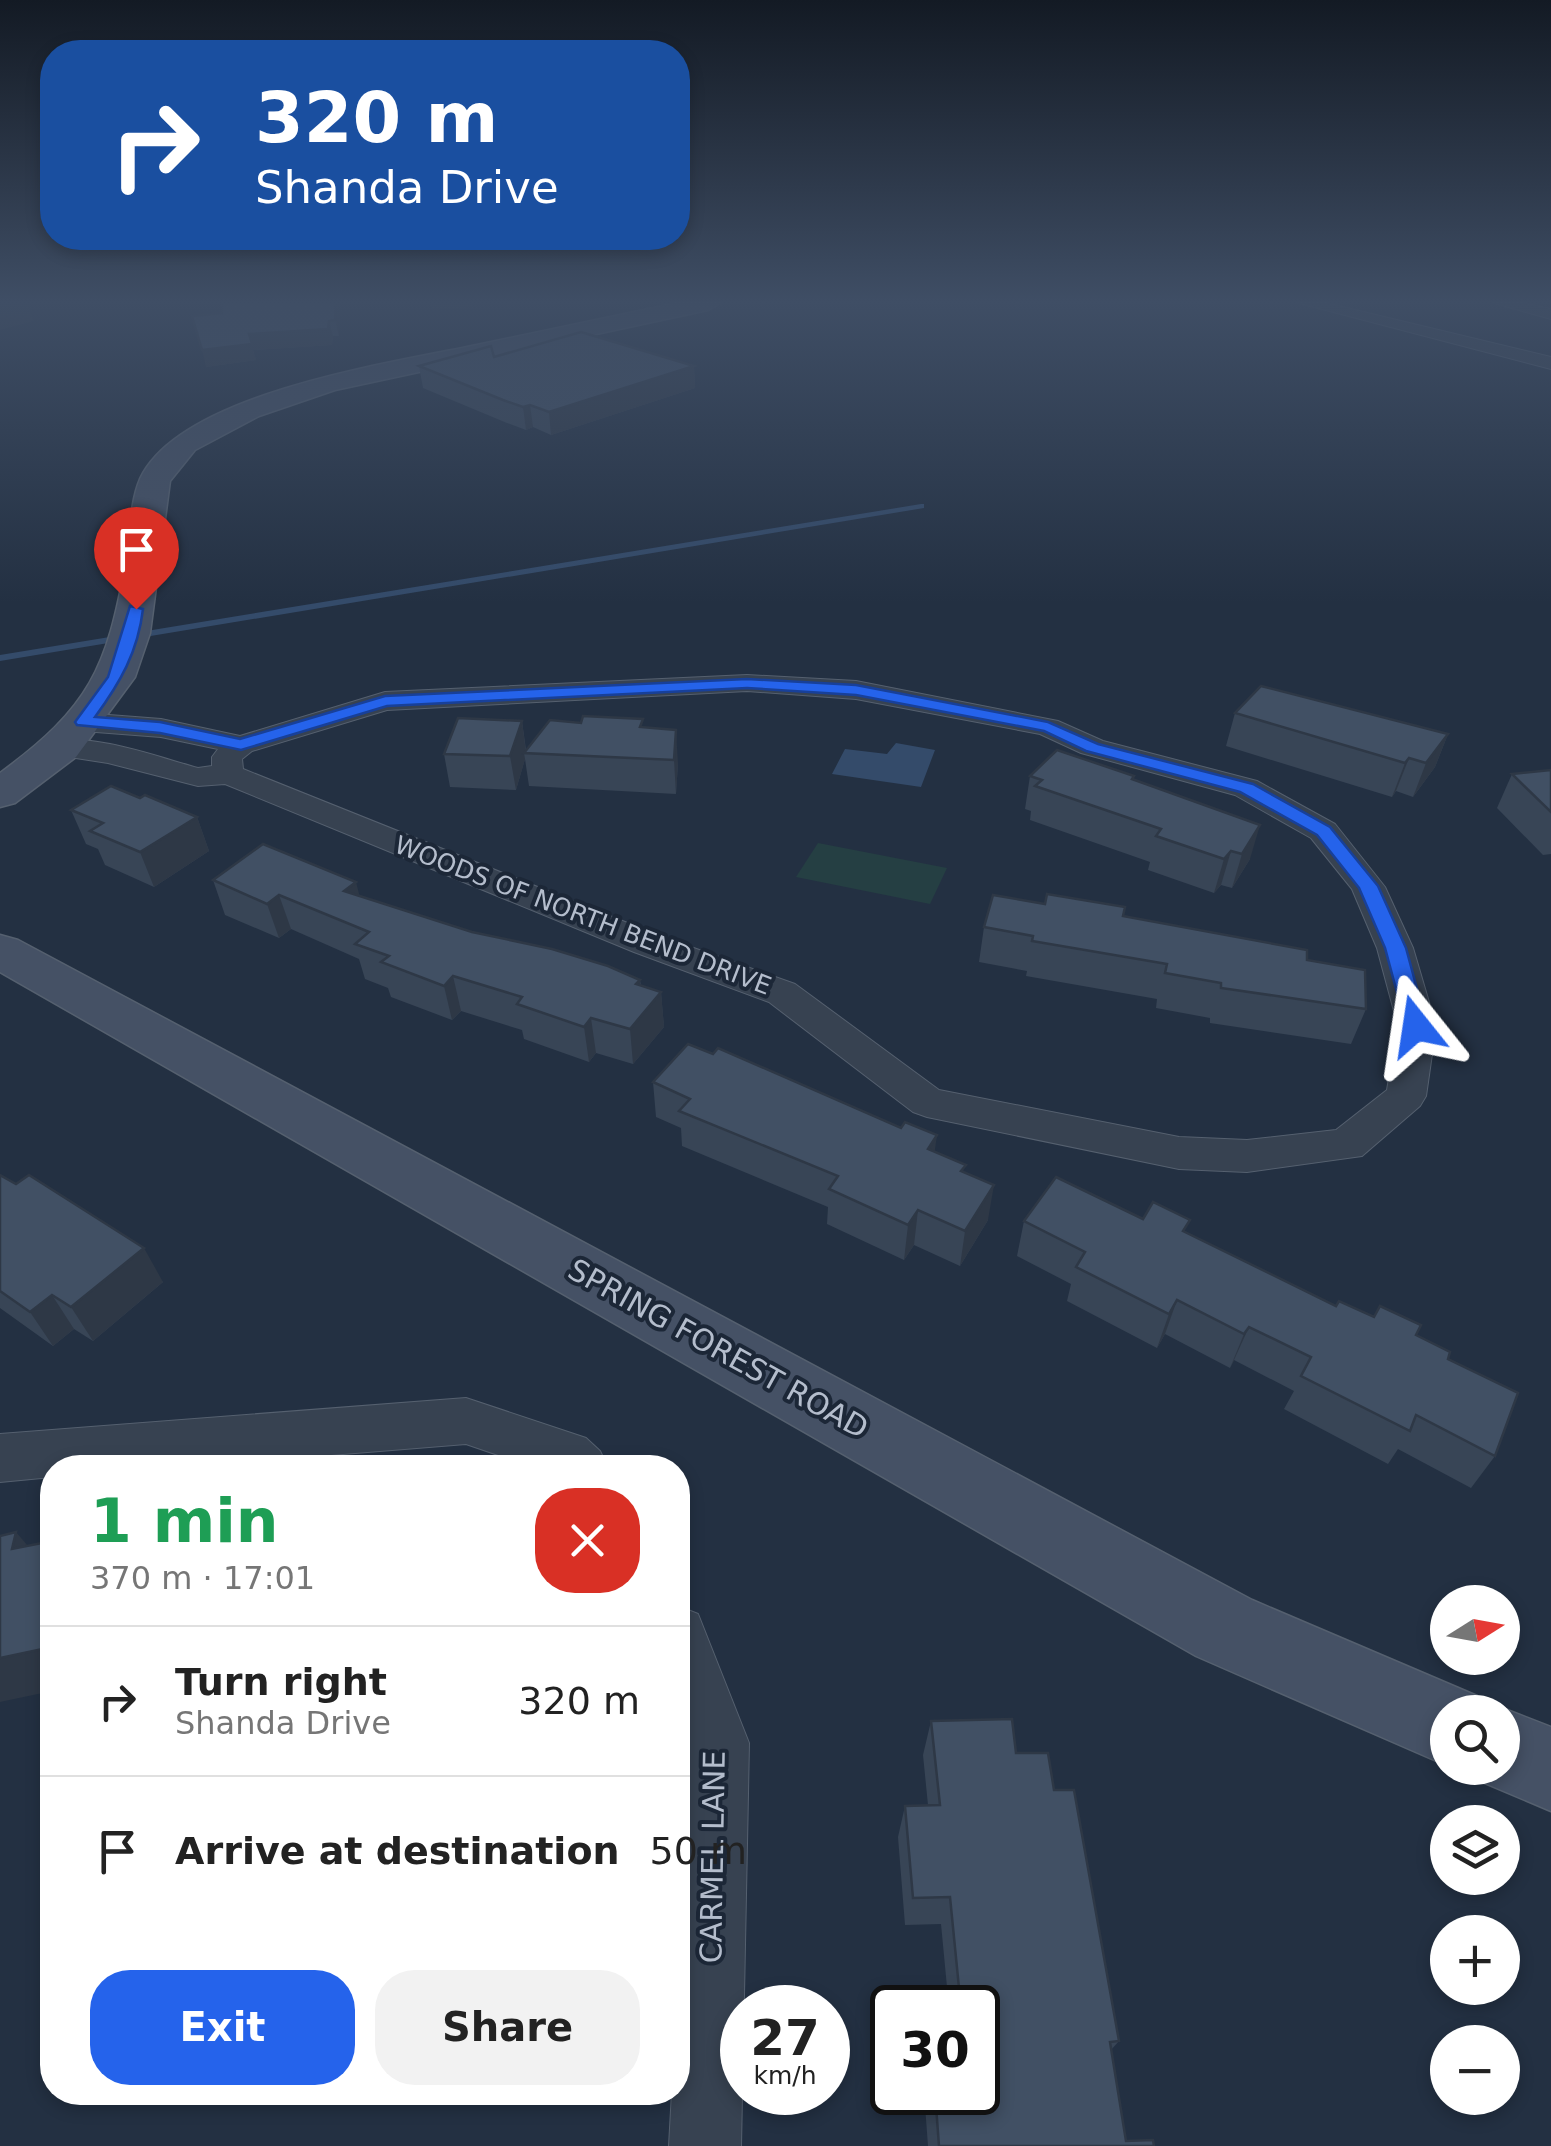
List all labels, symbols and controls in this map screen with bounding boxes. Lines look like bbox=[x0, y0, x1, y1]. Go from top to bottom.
text: 320 m bbox=[255, 77, 498, 159]
icon: right bbox=[90, 80, 220, 210]
text: Shanda Drive bbox=[255, 161, 559, 214]
pin bbox=[94, 507, 179, 610]
icon: arrive bbox=[109, 522, 164, 577]
street label: WOODS OF NORTH BEND DRIVE bbox=[391, 830, 775, 1001]
position arrow bbox=[1364, 974, 1468, 1078]
street label: SPRING FOREST ROAD bbox=[562, 1252, 874, 1446]
text: 1 min bbox=[90, 1486, 278, 1556]
button: close bbox=[535, 1488, 640, 1593]
text: 370 m · 17:01 bbox=[90, 1559, 315, 1597]
north arrow bbox=[1430, 1585, 1520, 1675]
map controls bbox=[1430, 1585, 1520, 2115]
text: Turn right bbox=[175, 1660, 387, 1704]
icon: right bbox=[90, 1674, 145, 1729]
text: 320 m bbox=[518, 1679, 640, 1723]
button: search bbox=[1430, 1695, 1520, 1785]
text: Shanda Drive bbox=[175, 1704, 391, 1742]
street label: CARMEL LANE bbox=[693, 1750, 732, 1964]
button: layers bbox=[1430, 1805, 1520, 1895]
icon: arrive bbox=[90, 1824, 145, 1879]
text: Arrive at destination bbox=[175, 1829, 620, 1873]
text: 50 m bbox=[650, 1829, 747, 1873]
button: + bbox=[1430, 1915, 1520, 2005]
button: Exit bbox=[90, 1970, 355, 2085]
button: Share bbox=[375, 1970, 640, 2085]
speed limit sign: 30 bbox=[870, 1985, 1000, 2115]
text: 27 bbox=[750, 2009, 820, 2067]
button: − bbox=[1430, 2025, 1520, 2115]
text: km/h bbox=[753, 2061, 817, 2090]

